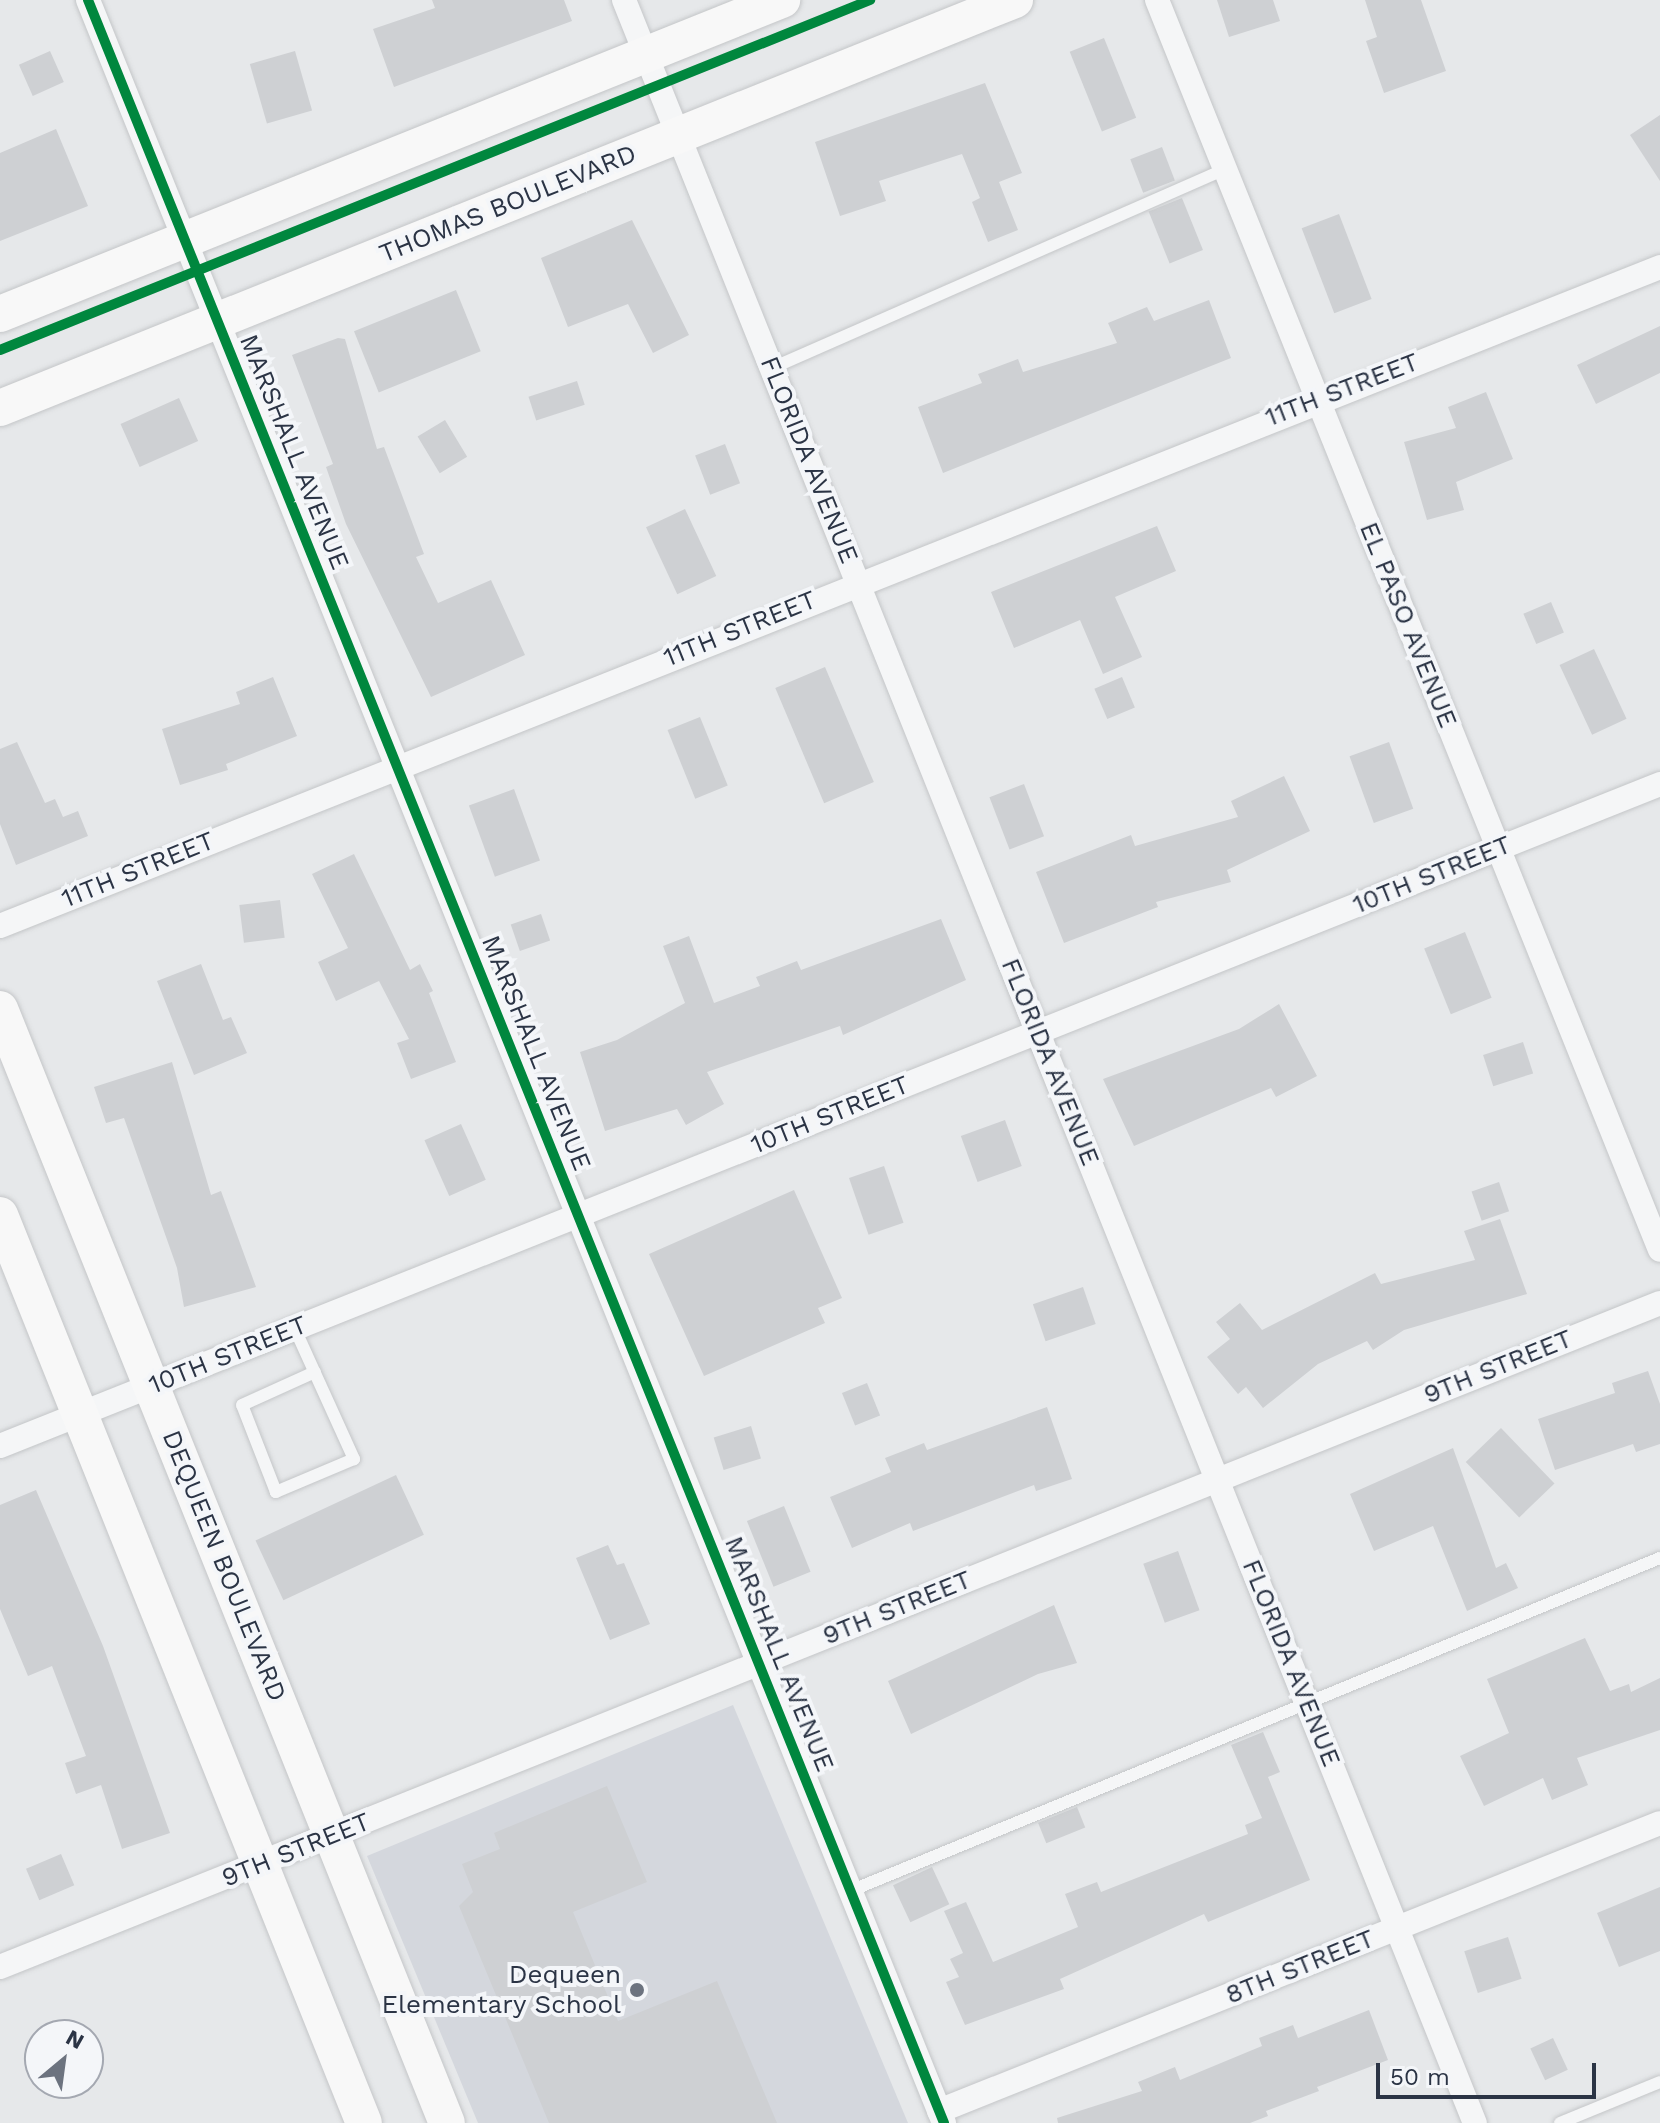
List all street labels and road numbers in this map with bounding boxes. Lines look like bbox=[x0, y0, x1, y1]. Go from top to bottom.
street label: THOMAS BOULEVARD bbox=[375, 138, 641, 270]
street label: MARSHALL AVENUE bbox=[232, 329, 356, 575]
street label: 11TH STREET bbox=[1261, 346, 1423, 434]
street label: FLORIDA AVENUE bbox=[753, 351, 865, 569]
street label: EL PASO AVENUE bbox=[1352, 517, 1464, 733]
street label: 11TH STREET bbox=[659, 584, 821, 674]
street label: 11TH STREET bbox=[57, 825, 219, 915]
street label: 10TH STREET bbox=[1348, 829, 1516, 921]
street label: MARSHALL AVENUE bbox=[474, 930, 598, 1176]
street label: FLORIDA AVENUE bbox=[994, 953, 1106, 1171]
street label: 10TH STREET bbox=[746, 1069, 914, 1161]
street label: 10TH STREET bbox=[144, 1309, 312, 1401]
street label: 9TH STREET bbox=[1419, 1323, 1577, 1411]
street label: DEQUEEN BOULEVARD bbox=[155, 1426, 293, 1706]
street label: MARSHALL AVENUE bbox=[717, 1531, 841, 1777]
street label: FLORIDA AVENUE bbox=[1235, 1554, 1347, 1772]
street label: 9TH STREET bbox=[818, 1564, 976, 1652]
street label: 9TH STREET bbox=[217, 1806, 375, 1894]
street label: 8TH STREET bbox=[1221, 1923, 1379, 2011]

